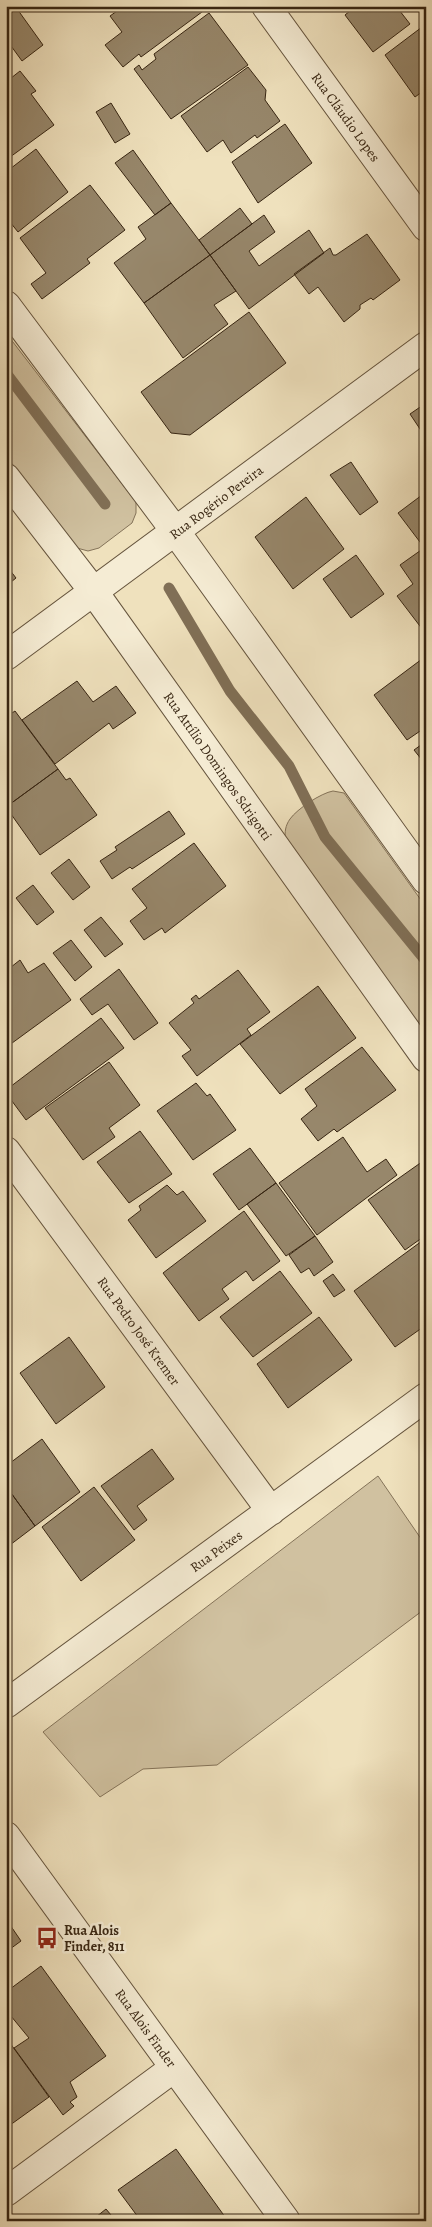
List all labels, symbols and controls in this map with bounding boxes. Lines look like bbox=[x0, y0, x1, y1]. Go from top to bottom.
street label: Rua Cláudio Lopes bbox=[307, 69, 384, 166]
street label: Rua Rogério Pereira bbox=[165, 461, 268, 544]
street label: Rua Attílio Domingos Sdrigotti bbox=[159, 688, 276, 844]
street label: Rua Pedro José Kremer bbox=[93, 1273, 185, 1390]
street label: Rua Peixes bbox=[186, 1526, 246, 1577]
place label: Rua Alois Finder, 811 bbox=[64, 1921, 125, 1956]
bus stop icon: Rua Alois Finder, 811 bbox=[34, 1925, 60, 1951]
street label: Rua Alois Finder bbox=[110, 1985, 181, 2072]

